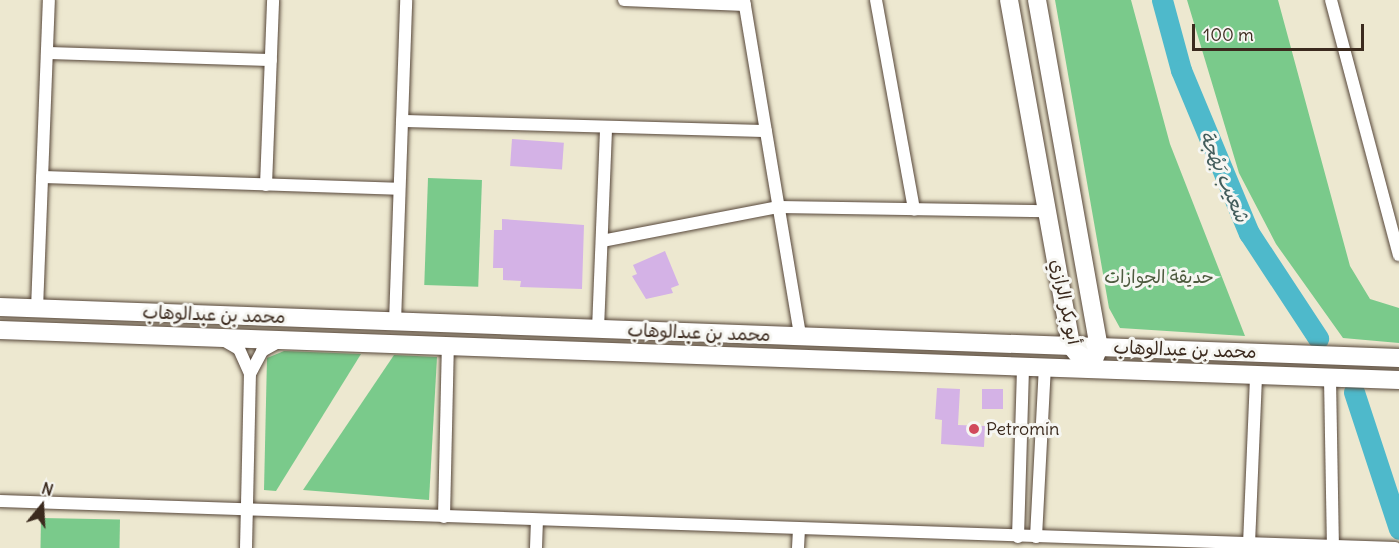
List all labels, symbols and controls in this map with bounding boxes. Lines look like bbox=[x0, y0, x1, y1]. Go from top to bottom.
scale bar bbox=[1195, 12, 1368, 50]
text: 100 m bbox=[1203, 23, 1254, 46]
water label: شعيب بَهْجة bbox=[1195, 127, 1255, 225]
street label: أبو بكر الرازي bbox=[1045, 257, 1085, 347]
park label: حديقة الجوازات bbox=[1104, 266, 1214, 288]
street label: محمد بن عبدالوهاب bbox=[142, 302, 286, 328]
street label: محمد بن عبدالوهاب bbox=[627, 320, 771, 346]
street label: محمد بن عبدالوهاب bbox=[1113, 337, 1257, 363]
place label: Petromin bbox=[986, 418, 1059, 440]
marker: Petromin bbox=[967, 422, 981, 436]
north arrow bbox=[12, 476, 72, 536]
text: N bbox=[39, 478, 56, 500]

